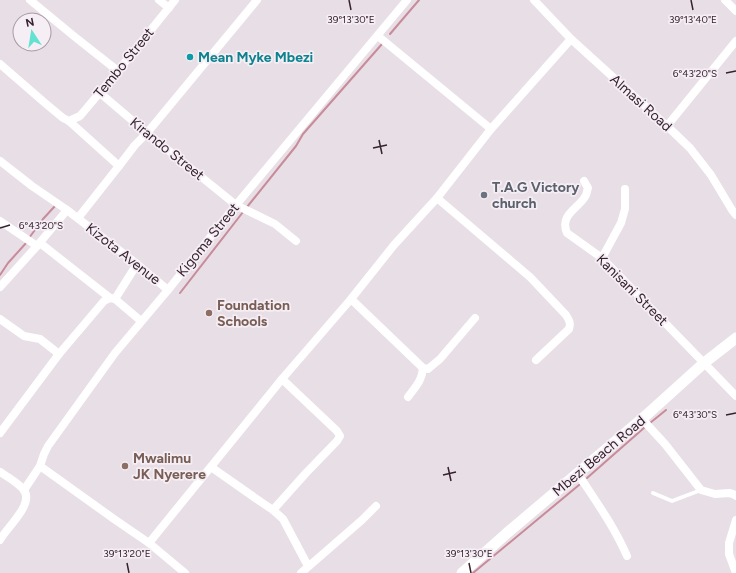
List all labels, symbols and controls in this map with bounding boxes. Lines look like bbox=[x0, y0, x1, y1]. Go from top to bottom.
north arrow bbox=[12, 12, 52, 52]
text: 39°13'30"E bbox=[327, 13, 375, 26]
text: 39°13'40"E bbox=[669, 13, 717, 26]
text: N bbox=[25, 15, 36, 30]
street label: Tembo Street bbox=[91, 24, 157, 102]
place label: Mean Myke Mbezi bbox=[198, 49, 313, 66]
marker: Mean Myke Mbezi bbox=[185, 52, 195, 62]
text: 6°43'20"S bbox=[673, 67, 717, 80]
street label: Almasi Road bbox=[607, 71, 675, 135]
street label: Kirando Street bbox=[126, 114, 208, 184]
place label: T.A.G Victory church bbox=[492, 179, 580, 212]
marker: T.A.G Victory church bbox=[479, 190, 489, 200]
street label: Kigoma Street bbox=[173, 200, 243, 280]
text: 6°43'20"S bbox=[19, 219, 63, 232]
street label: Kizota Avenue bbox=[82, 220, 164, 289]
street label: Kanisani Street bbox=[593, 251, 671, 329]
place label: Foundation Schools bbox=[217, 297, 290, 330]
marker: Foundation Schools bbox=[204, 308, 214, 318]
text: 6°43'30"S bbox=[673, 408, 717, 421]
street label: Mbezi Beach Road bbox=[549, 412, 649, 500]
place label: Mwalimu JK Nyerere bbox=[133, 450, 206, 483]
marker: Mwalimu JK Nyerere bbox=[120, 461, 130, 471]
text: 39°13'20"E bbox=[103, 547, 151, 560]
text: 39°13'30"E bbox=[445, 547, 493, 560]

